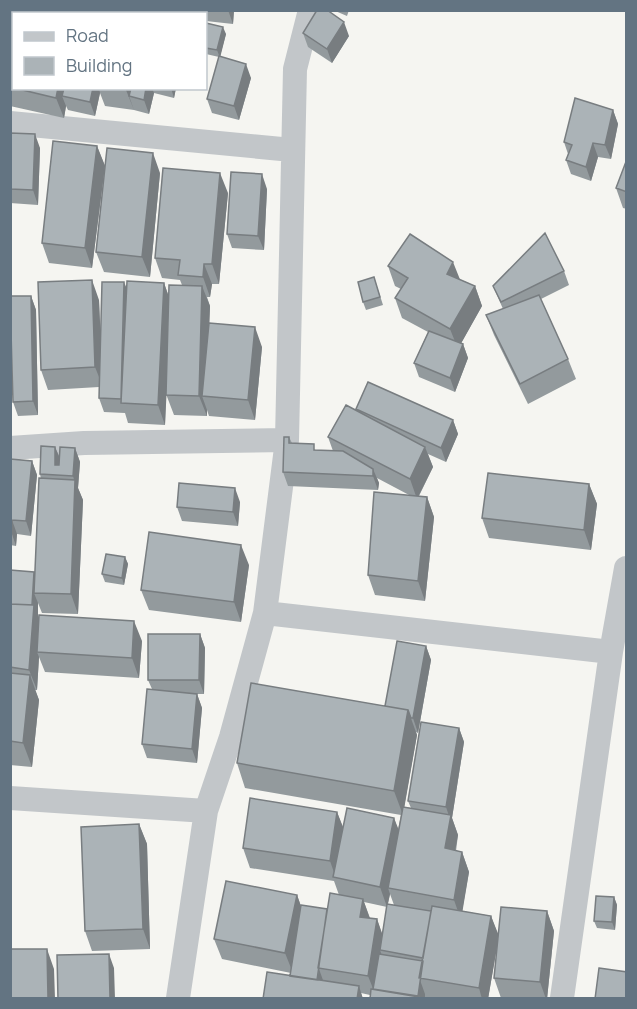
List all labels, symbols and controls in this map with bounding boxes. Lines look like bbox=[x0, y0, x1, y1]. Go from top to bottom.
legend bbox=[12, 12, 207, 90]
text: Road bbox=[66, 23, 109, 47]
text: Building bbox=[66, 53, 132, 77]

